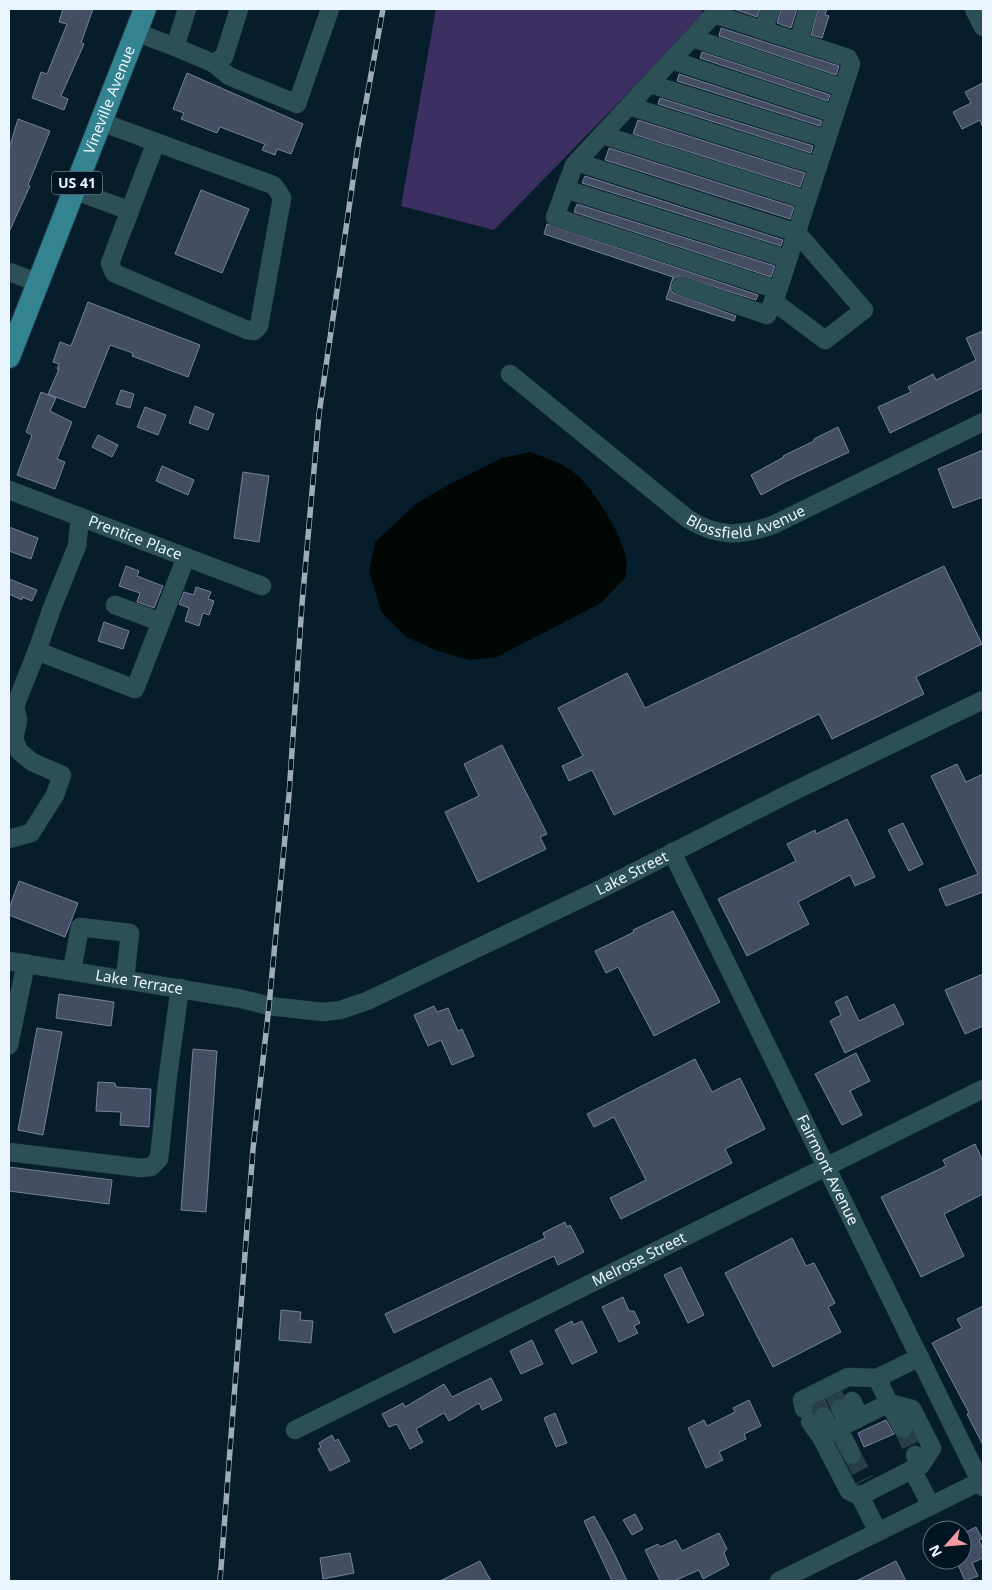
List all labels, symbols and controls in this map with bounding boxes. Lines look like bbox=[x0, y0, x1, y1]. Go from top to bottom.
street label: Vineville Avenue bbox=[78, 43, 139, 157]
road number: US 41 bbox=[52, 172, 102, 194]
street label: Blossfield Avenue bbox=[683, 500, 808, 542]
street label: Prentice Place bbox=[86, 510, 185, 564]
street label: Lake Street bbox=[592, 845, 672, 899]
street label: Lake Terrace bbox=[94, 964, 185, 998]
street label: Fairmont Avenue bbox=[793, 1111, 864, 1228]
street label: Melrose Street bbox=[588, 1227, 689, 1290]
north arrow bbox=[922, 1520, 972, 1570]
text: N bbox=[924, 1542, 946, 1561]

